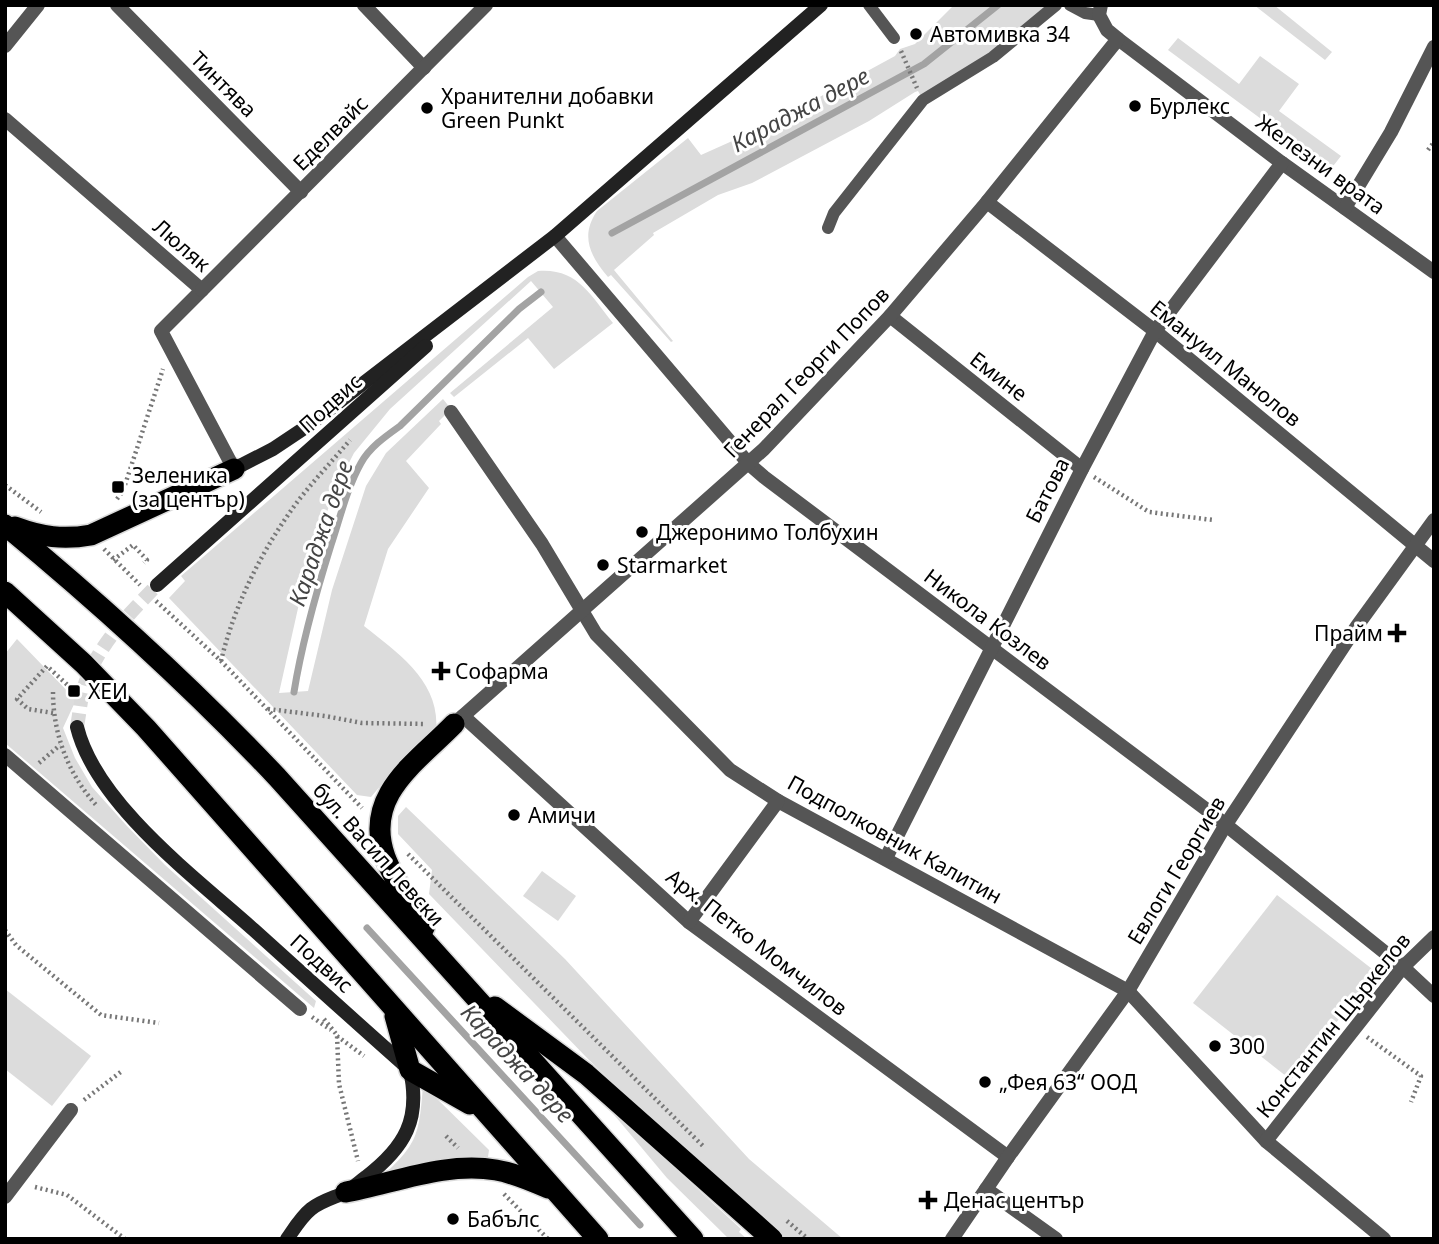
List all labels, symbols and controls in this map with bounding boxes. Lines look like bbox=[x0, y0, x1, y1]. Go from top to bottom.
place label: Автомивка 34 bbox=[930, 20, 1070, 48]
marker: Автомивка 34 bbox=[908, 26, 924, 42]
street label: Тинтява bbox=[185, 45, 263, 123]
water label: Караджа дере bbox=[725, 59, 875, 159]
place label: Хранителни добавки Green Punkt bbox=[441, 82, 654, 134]
street label: Еделвайс bbox=[286, 89, 374, 177]
place label: Бурлекс bbox=[1149, 92, 1230, 120]
marker: Бурлекс bbox=[1127, 98, 1143, 114]
marker: Хранителни добавки Green Punkt bbox=[419, 100, 435, 116]
street label: Железни врата bbox=[1251, 108, 1391, 220]
street label: Люляк bbox=[148, 212, 216, 278]
street label: Генерал Георги Попов bbox=[717, 280, 895, 464]
street label: Емануил Манолов bbox=[1145, 293, 1307, 433]
street label: Емине bbox=[965, 345, 1033, 407]
street label: Подвис bbox=[293, 367, 367, 439]
street label: Батова bbox=[1019, 452, 1075, 528]
water label: Караджа дере bbox=[280, 456, 360, 610]
place label: Зеленика (за център) bbox=[132, 461, 245, 513]
marker: Зеленика (за център) bbox=[110, 479, 126, 495]
place label: Джеронимо Толбухин bbox=[656, 518, 879, 546]
marker: Джеронимо Толбухин bbox=[634, 524, 650, 540]
place label: Starmarket bbox=[617, 551, 728, 579]
marker: Starmarket bbox=[595, 557, 611, 573]
street label: Никола Козлев bbox=[919, 562, 1057, 676]
place label: Прайм bbox=[1314, 619, 1383, 647]
marker: Прайм bbox=[1389, 625, 1405, 641]
place label: Софарма bbox=[455, 657, 549, 685]
marker: Софарма bbox=[433, 663, 449, 679]
place label: ХЕИ bbox=[88, 677, 128, 705]
marker: ХЕИ bbox=[66, 683, 82, 699]
street label: Подполковник Калитин bbox=[783, 768, 1007, 910]
street label: бул. Васил Левски bbox=[307, 776, 451, 932]
street label: Евлоги Георгиев bbox=[1121, 791, 1231, 949]
place label: Амичи bbox=[528, 801, 596, 829]
marker: Амичи bbox=[506, 807, 522, 823]
street label: Арх. Петко Момчилов bbox=[661, 862, 853, 1022]
street label: Подвис bbox=[285, 927, 359, 999]
street label: Константин Щъркелов bbox=[1250, 927, 1416, 1123]
water label: Караджа дере bbox=[454, 996, 582, 1130]
place label: 300 bbox=[1229, 1032, 1265, 1060]
marker: 300 bbox=[1207, 1038, 1223, 1054]
place label: „Фея 63“ ООД bbox=[999, 1068, 1138, 1096]
marker: „Фея 63“ ООД bbox=[977, 1074, 993, 1090]
place label: Денас център bbox=[944, 1186, 1084, 1214]
marker: Денас център bbox=[918, 1190, 938, 1210]
place label: Бабълс bbox=[467, 1205, 540, 1233]
marker: Бабълс bbox=[445, 1211, 461, 1227]

